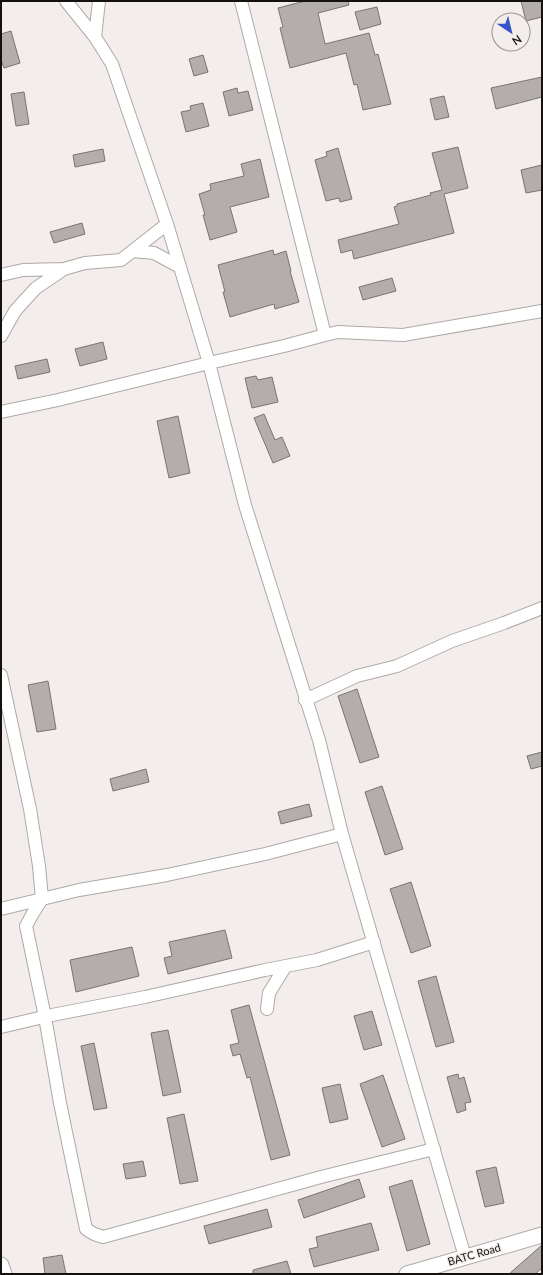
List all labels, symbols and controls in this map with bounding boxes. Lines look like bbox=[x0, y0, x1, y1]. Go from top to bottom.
north arrow bbox=[491, 12, 531, 52]
text: N bbox=[510, 33, 524, 48]
street label: BATC Road bbox=[446, 1240, 502, 1268]

